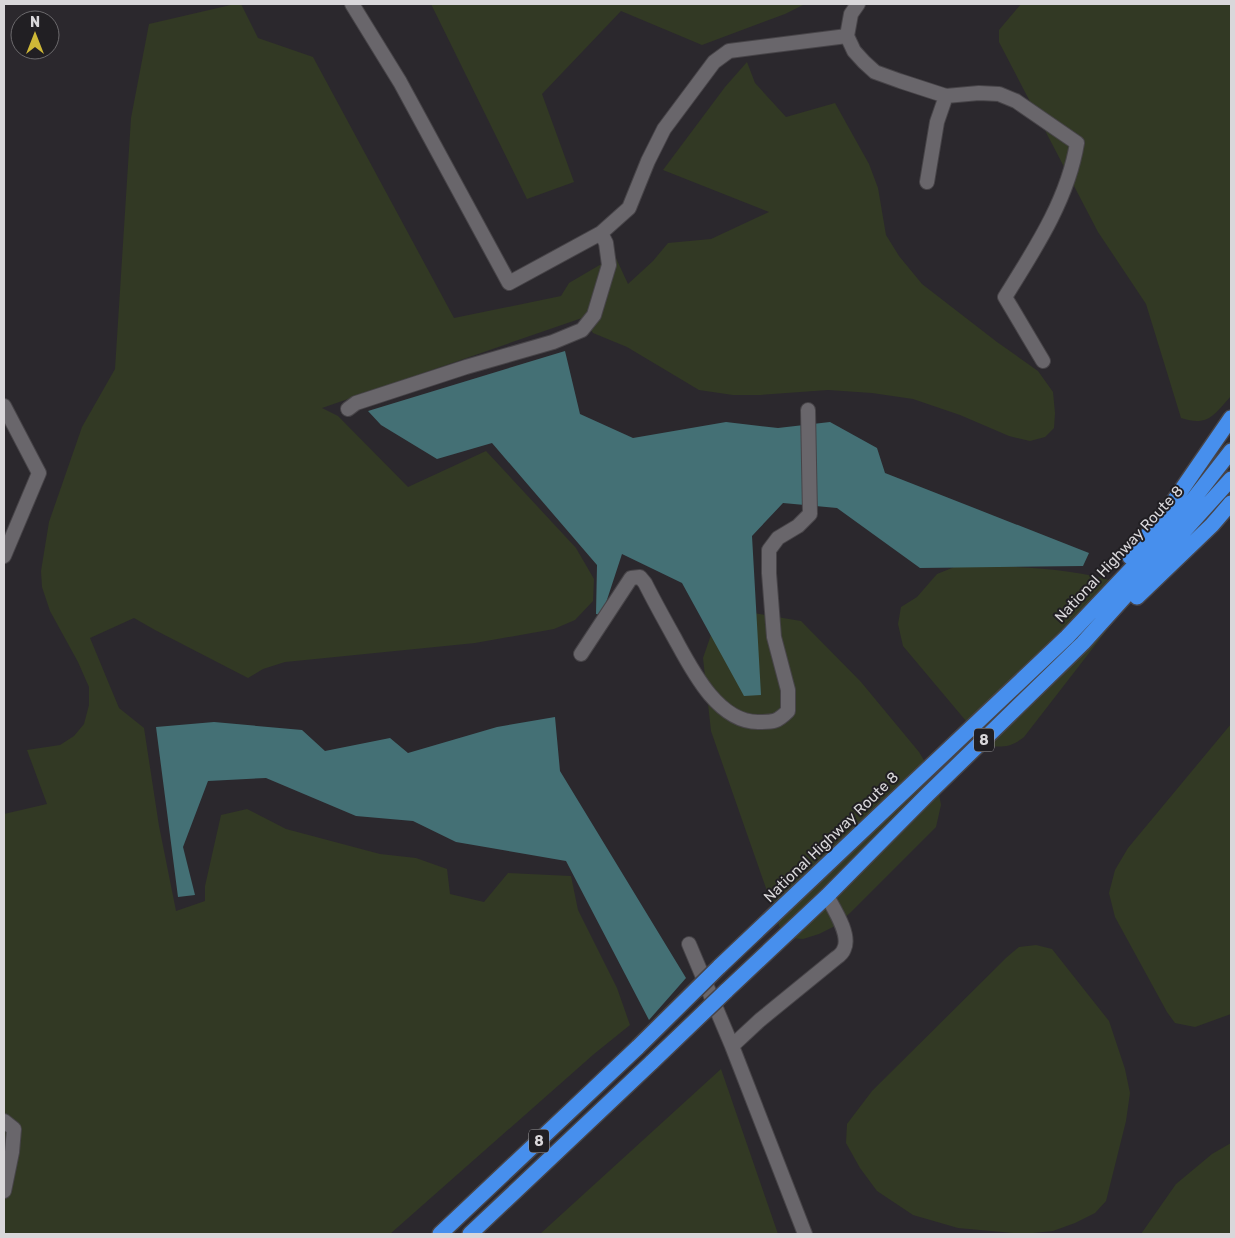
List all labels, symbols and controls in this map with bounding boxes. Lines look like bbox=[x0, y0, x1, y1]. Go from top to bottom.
north arrow bbox=[10, 10, 60, 60]
text: N bbox=[30, 14, 40, 31]
street label: National Highway Route 8 bbox=[1051, 482, 1187, 626]
road number: 8 bbox=[974, 728, 994, 752]
street label: National Highway Route 8 bbox=[760, 768, 902, 906]
road number: 8 bbox=[529, 1130, 549, 1152]

